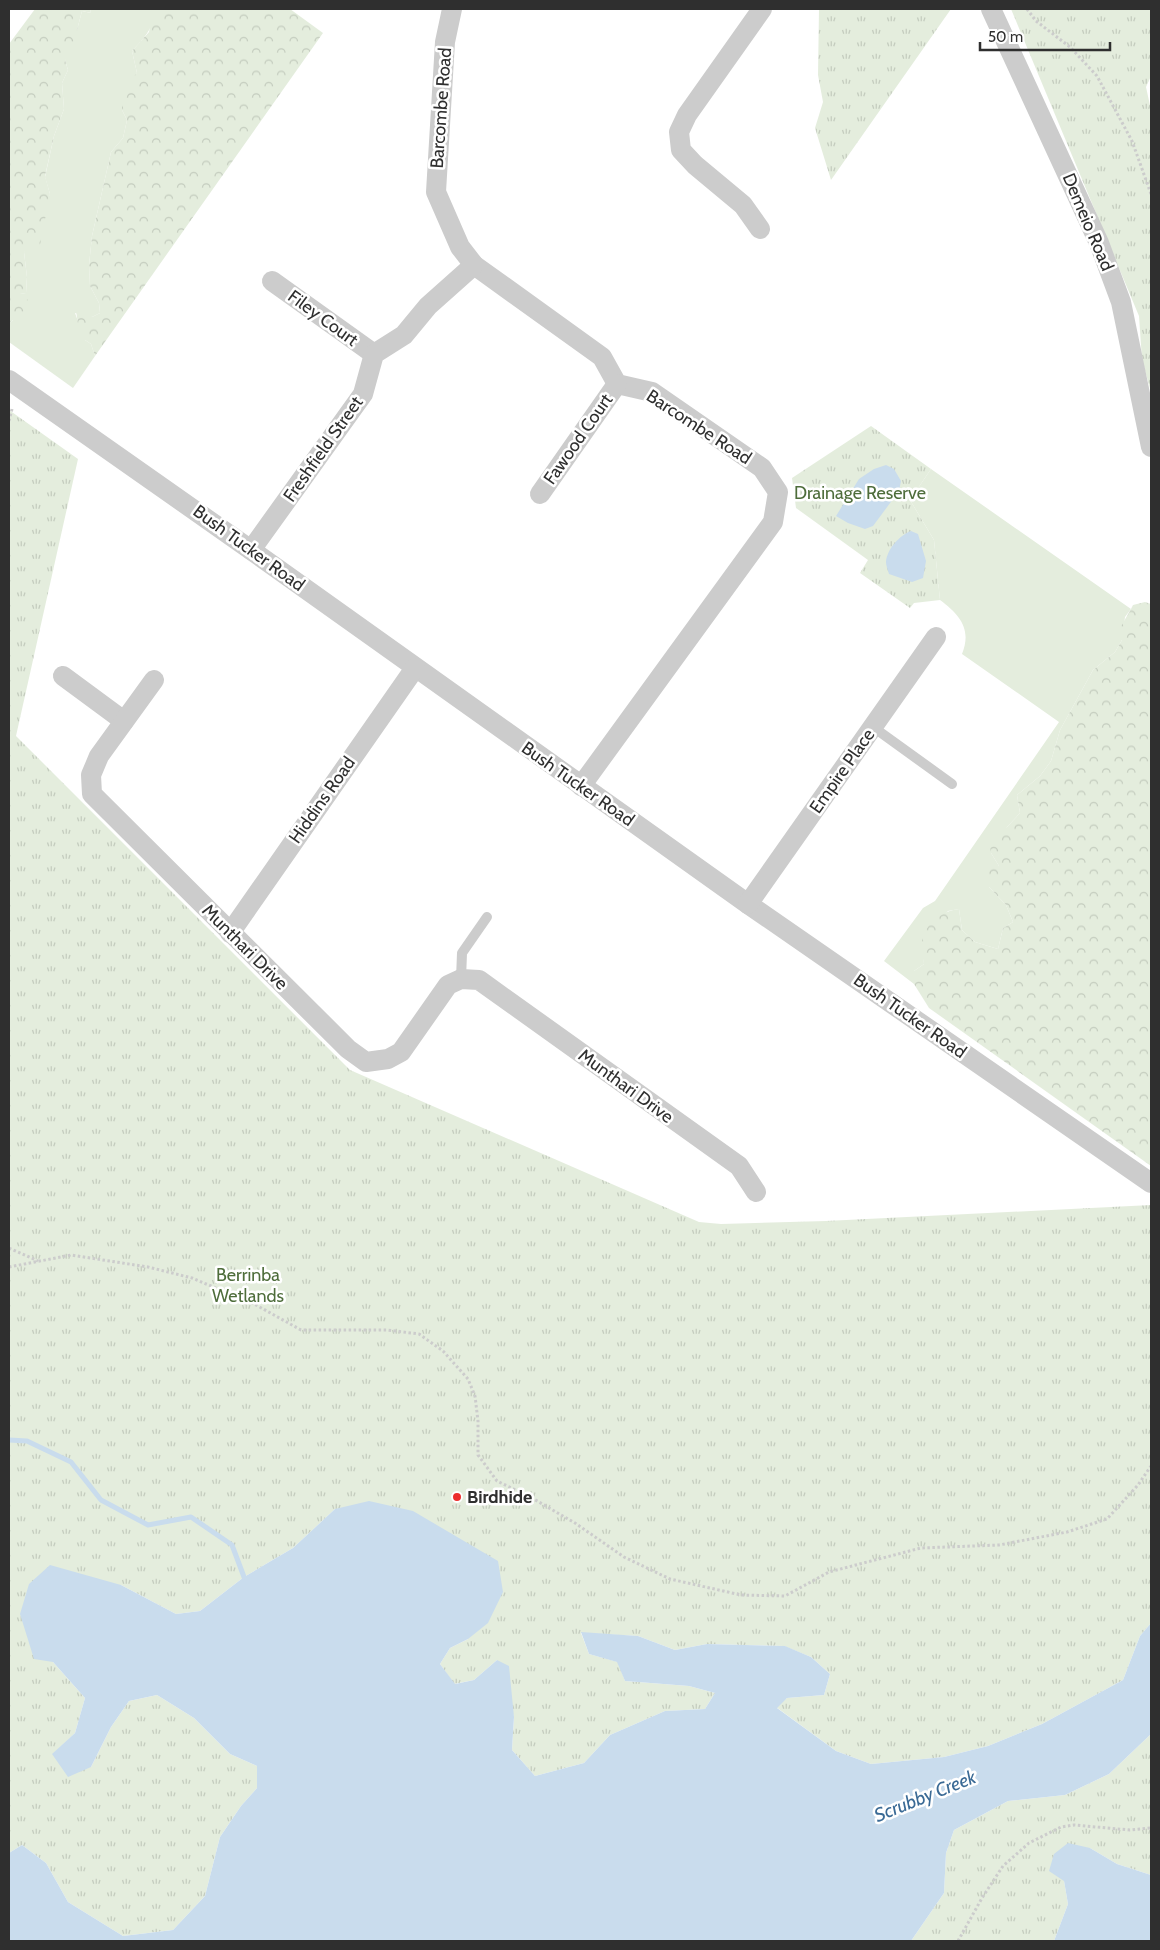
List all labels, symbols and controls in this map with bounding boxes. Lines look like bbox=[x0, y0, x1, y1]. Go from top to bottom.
scale bar bbox=[980, 20, 1110, 52]
text: 50 m bbox=[988, 28, 1023, 46]
street label: Barcombe Road bbox=[426, 47, 456, 169]
street label: Demeio Road bbox=[1058, 170, 1118, 274]
street label: Filey Court bbox=[284, 285, 362, 351]
street label: Barcombe Road bbox=[642, 385, 756, 469]
street label: Fawood Court bbox=[539, 389, 617, 489]
street label: Freshfield Street bbox=[278, 392, 368, 506]
park label: Drainage Reserve bbox=[794, 482, 926, 504]
street label: Bush Tucker Road bbox=[189, 500, 309, 596]
street label: Empire Place bbox=[805, 724, 879, 818]
street label: Bush Tucker Road bbox=[517, 737, 639, 831]
street label: Hiddins Road bbox=[284, 752, 360, 848]
street label: Munthari Drive bbox=[198, 900, 292, 994]
street label: Bush Tucker Road bbox=[849, 969, 971, 1063]
street label: Munthari Drive bbox=[574, 1044, 678, 1128]
park label: Berrinba Wetlands bbox=[212, 1264, 284, 1307]
place label: Birdhide bbox=[467, 1486, 532, 1508]
marker: Birdhide bbox=[451, 1491, 463, 1503]
water label: Scrubby Creek bbox=[871, 1765, 980, 1827]

